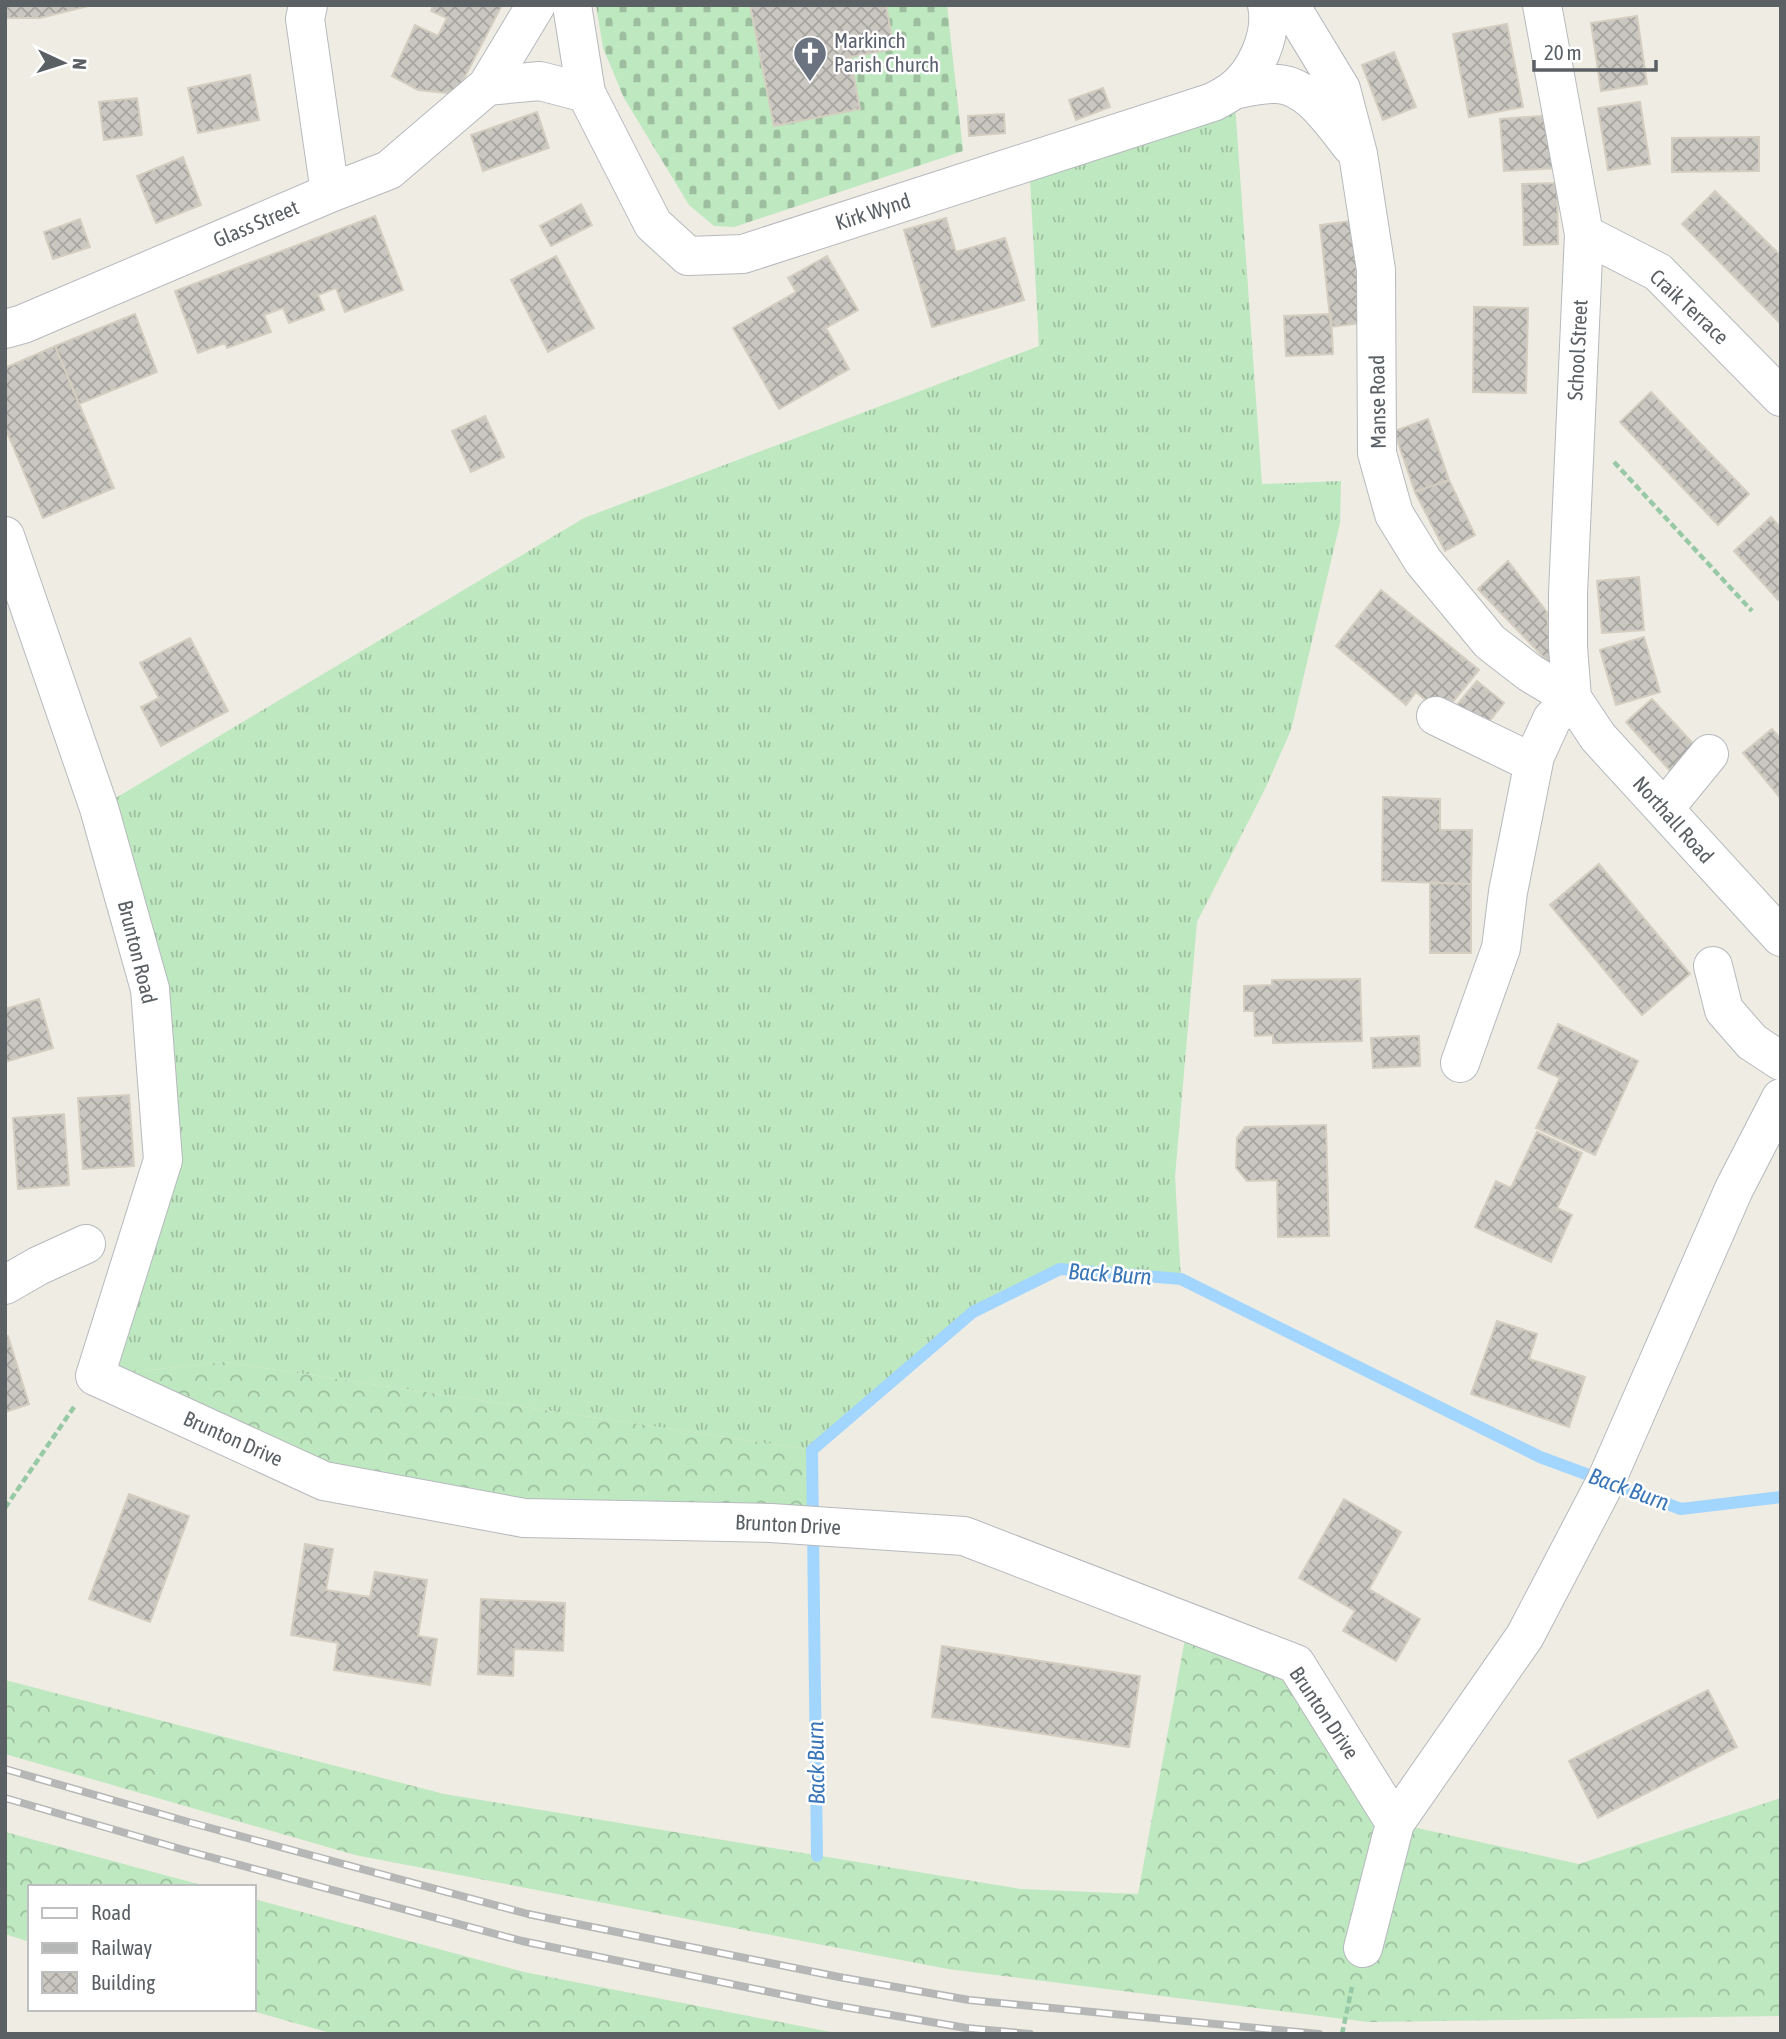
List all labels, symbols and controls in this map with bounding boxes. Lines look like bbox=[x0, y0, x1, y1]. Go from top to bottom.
north arrow bbox=[28, 28, 98, 98]
place label: Markinch Parish Church bbox=[834, 28, 939, 76]
scale bar bbox=[1534, 28, 1656, 72]
church icon: Markinch Parish Church bbox=[791, 34, 829, 83]
text: 20 m bbox=[1544, 40, 1582, 64]
text: N bbox=[69, 58, 91, 71]
street label: Kirk Wynd bbox=[832, 188, 913, 234]
street label: Glass Street bbox=[209, 194, 302, 252]
street label: Craik Terrace bbox=[1645, 264, 1734, 349]
street label: School Street bbox=[1562, 299, 1592, 401]
street label: Manse Road bbox=[1364, 355, 1390, 449]
street label: Northall Road bbox=[1629, 771, 1719, 868]
street label: Brunton Road bbox=[114, 898, 162, 1006]
water label: Back Burn bbox=[1068, 1258, 1152, 1290]
street label: Brunton Drive bbox=[180, 1406, 287, 1471]
water label: Back Burn bbox=[1585, 1463, 1673, 1515]
street label: Brunton Drive bbox=[734, 1509, 842, 1539]
street label: Brunton Drive bbox=[1285, 1662, 1364, 1763]
water label: Back Burn bbox=[802, 1721, 830, 1805]
legend bbox=[28, 1885, 256, 2011]
text: Road bbox=[91, 1900, 131, 1924]
text: Railway bbox=[91, 1935, 153, 1959]
text: Building bbox=[91, 1970, 155, 1994]

